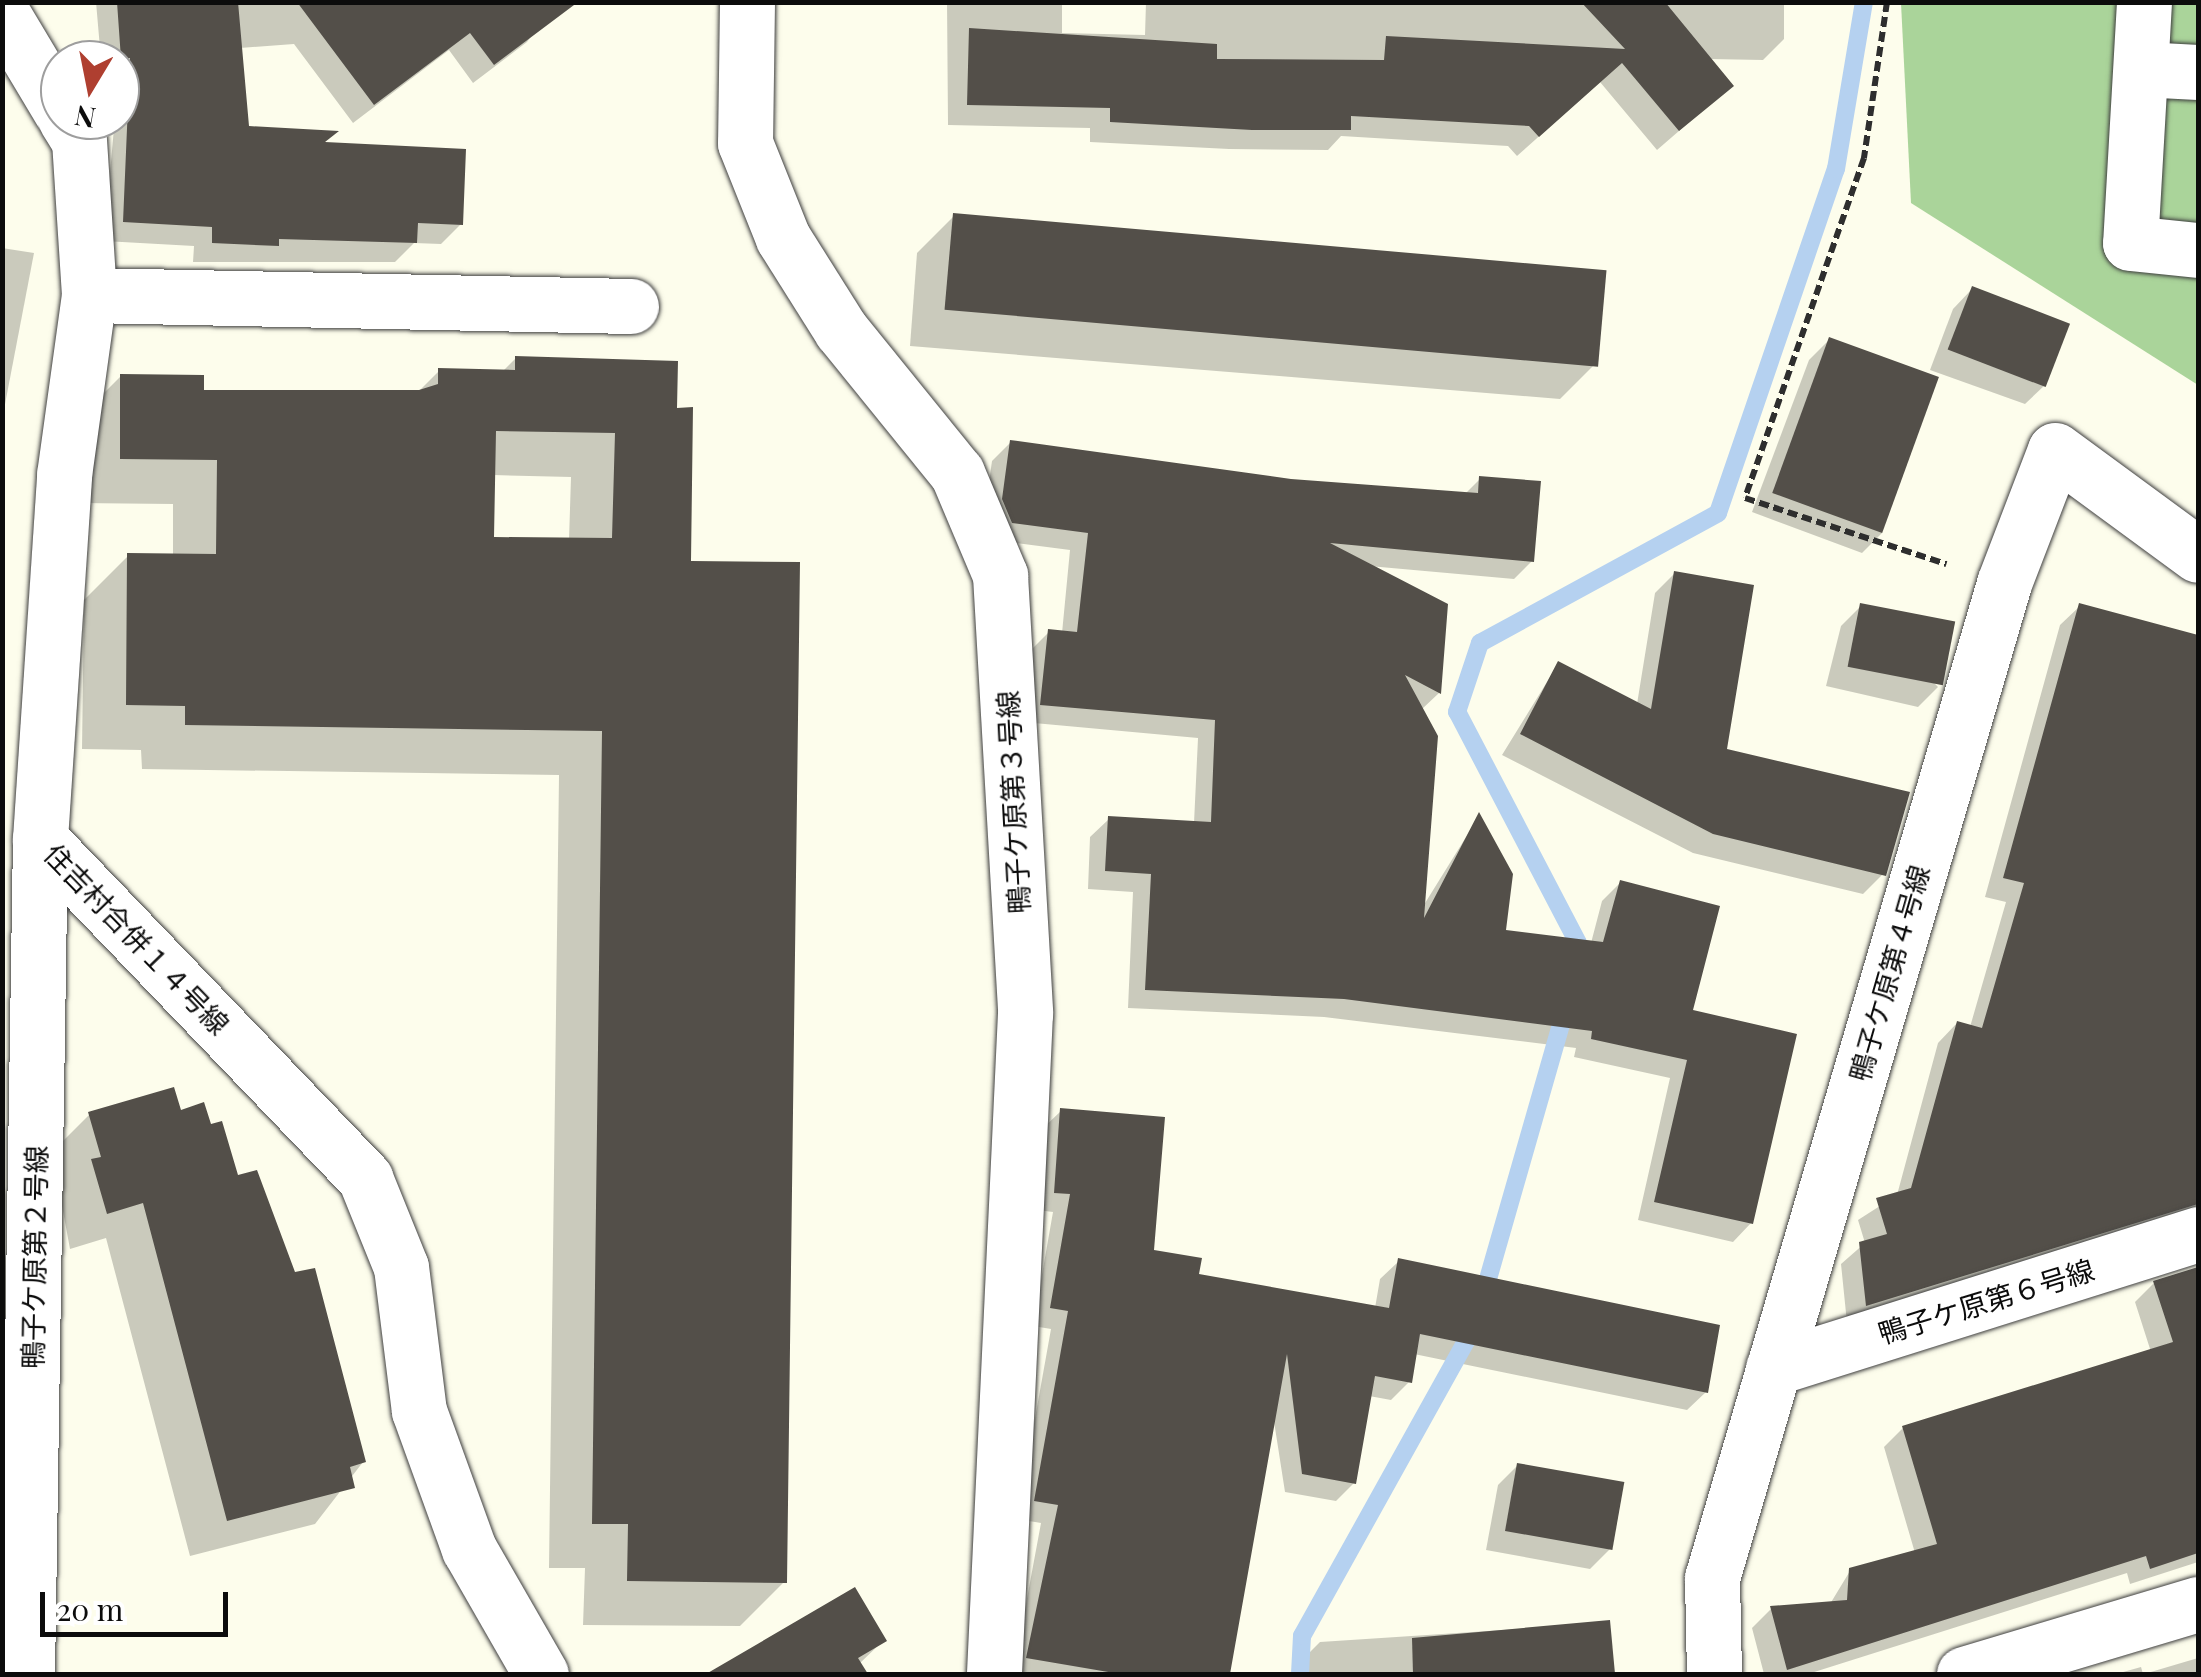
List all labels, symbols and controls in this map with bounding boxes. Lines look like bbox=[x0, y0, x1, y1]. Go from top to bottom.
north arrow bbox=[40, 40, 140, 140]
text: N bbox=[72, 98, 98, 138]
street label: 鴨子ケ原第３号線 bbox=[990, 689, 1036, 915]
street label: 住吉村合併１４号線 bbox=[37, 837, 237, 1041]
street label: 鴨子ケ原第４号線 bbox=[1842, 861, 1936, 1085]
street label: 鴨子ケ原第２号線 bbox=[15, 1145, 53, 1369]
street label: 鴨子ケ原第６号線 bbox=[1874, 1252, 2098, 1350]
scale bar bbox=[45, 1572, 232, 1634]
text: 20 m bbox=[57, 1589, 123, 1629]

